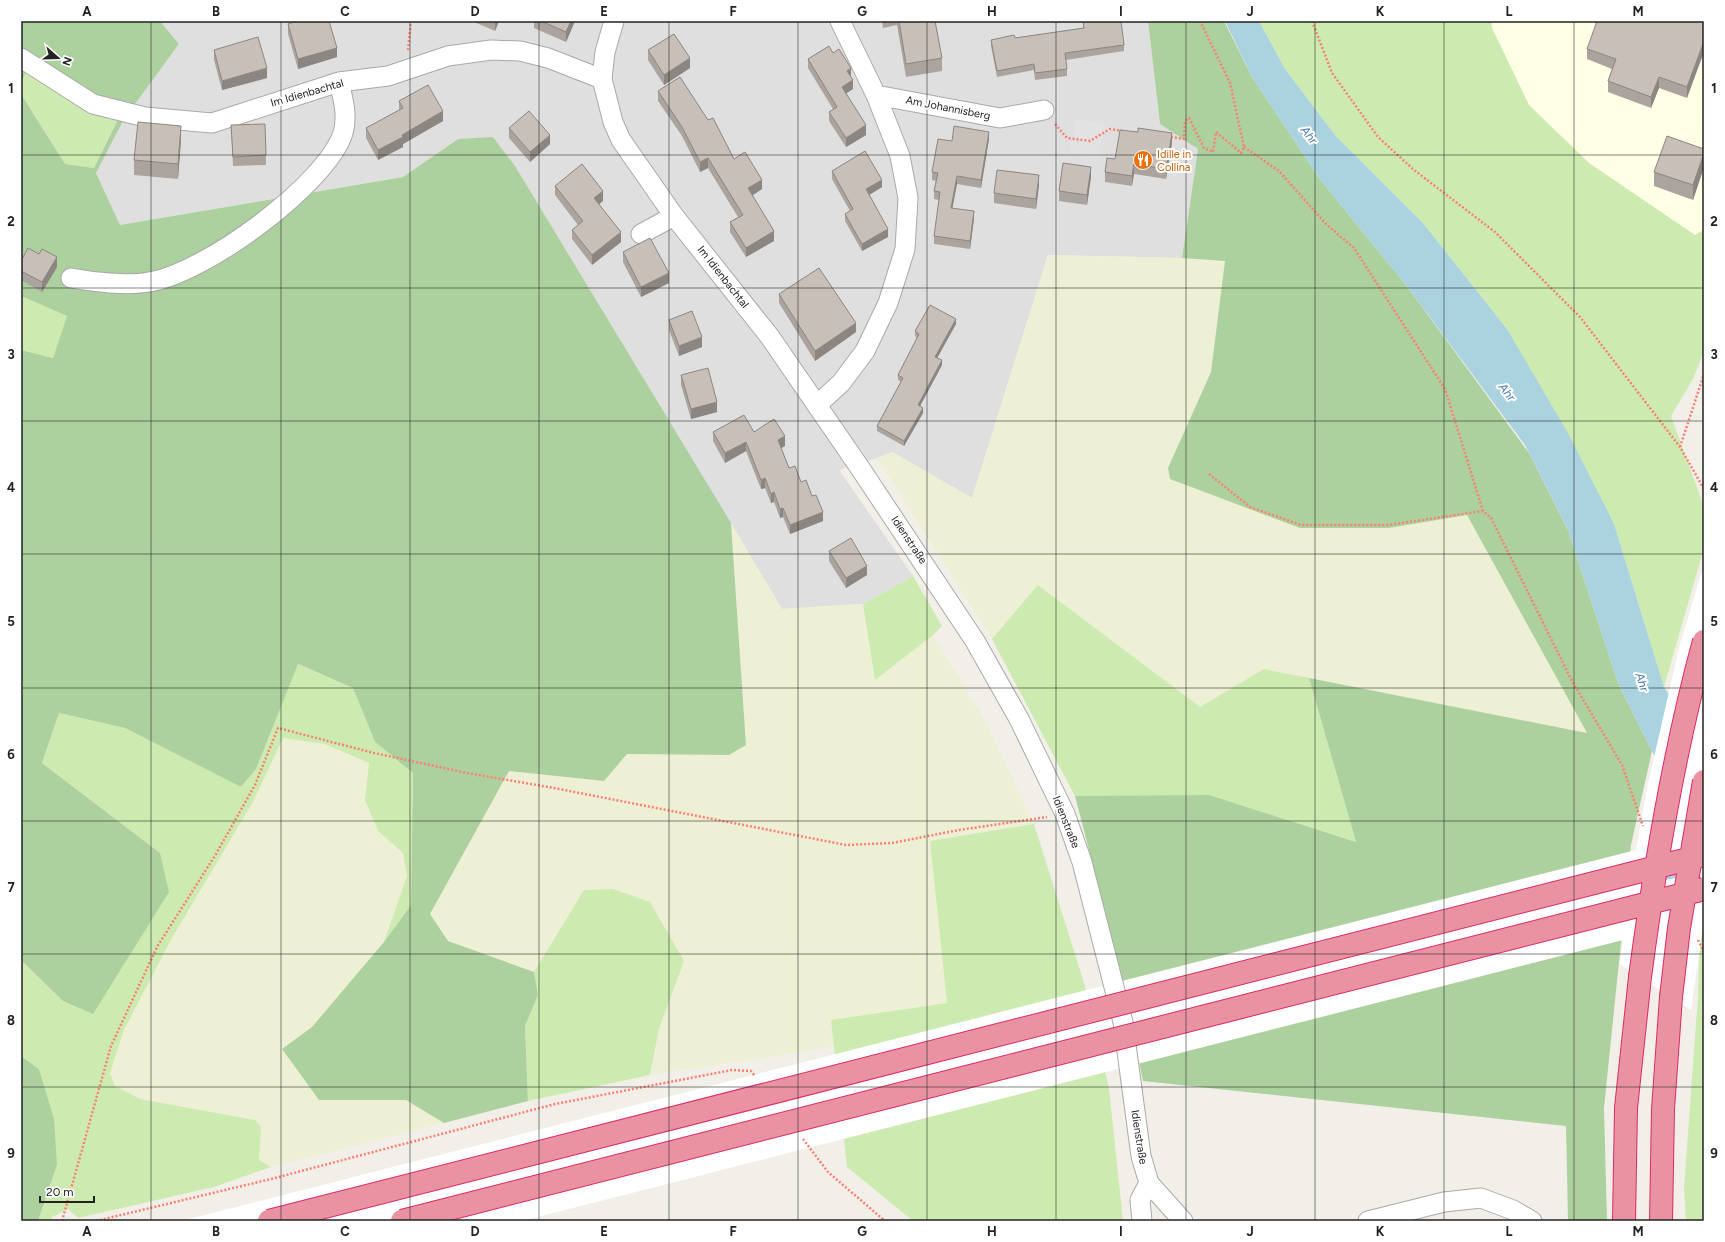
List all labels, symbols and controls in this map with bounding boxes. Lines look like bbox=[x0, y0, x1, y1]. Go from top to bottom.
text: A bbox=[82, 4, 92, 19]
text: B bbox=[212, 4, 220, 19]
text: C bbox=[340, 4, 350, 19]
text: D bbox=[470, 4, 480, 19]
text: E bbox=[600, 4, 608, 19]
text: F bbox=[729, 4, 737, 19]
text: G bbox=[857, 4, 867, 19]
text: H bbox=[987, 4, 997, 19]
text: I bbox=[1119, 4, 1123, 19]
text: J bbox=[1246, 4, 1254, 19]
text: K bbox=[1376, 4, 1385, 19]
text: L bbox=[1506, 4, 1513, 19]
text: M bbox=[1632, 4, 1644, 19]
north arrow bbox=[38, 38, 78, 78]
text: N bbox=[59, 55, 74, 67]
street label: Im Idienbachtal bbox=[269, 76, 345, 110]
text: 1 bbox=[8, 81, 14, 96]
text: 1 bbox=[1711, 81, 1717, 96]
street label: Am Johannisberg bbox=[905, 93, 991, 123]
water label: Ahr bbox=[1297, 122, 1321, 148]
place label: Idille in Collina bbox=[1157, 148, 1191, 174]
restaurant icon: Idille in Collina bbox=[1132, 149, 1154, 171]
text: 2 bbox=[7, 214, 15, 229]
text: 2 bbox=[1710, 214, 1718, 229]
street label: Im Idienbachtal bbox=[695, 243, 751, 311]
text: 3 bbox=[7, 347, 15, 362]
text: 3 bbox=[1710, 347, 1718, 362]
water label: Ahr bbox=[1495, 379, 1519, 405]
text: 4 bbox=[7, 480, 15, 495]
text: 4 bbox=[1710, 480, 1718, 495]
street label: Idienstraße bbox=[888, 514, 930, 566]
text: 5 bbox=[7, 614, 15, 629]
text: 5 bbox=[1710, 614, 1718, 629]
water label: Ahr bbox=[1632, 670, 1652, 694]
text: 6 bbox=[7, 747, 15, 762]
text: 6 bbox=[1710, 747, 1718, 762]
street label: Idienstraße bbox=[1050, 794, 1082, 850]
text: 7 bbox=[7, 880, 15, 895]
text: 7 bbox=[1710, 880, 1718, 895]
text: 8 bbox=[7, 1013, 15, 1028]
text: 8 bbox=[1710, 1013, 1718, 1028]
street label: Idienstraße bbox=[1128, 1109, 1150, 1165]
text: 9 bbox=[7, 1146, 15, 1161]
text: 9 bbox=[1710, 1146, 1718, 1161]
scale bar bbox=[40, 1178, 94, 1204]
text: 20 m bbox=[46, 1185, 74, 1199]
text: A bbox=[82, 1224, 92, 1239]
text: B bbox=[212, 1224, 220, 1239]
text: C bbox=[340, 1224, 350, 1239]
text: D bbox=[470, 1224, 480, 1239]
text: E bbox=[600, 1224, 608, 1239]
text: F bbox=[729, 1224, 737, 1239]
text: G bbox=[857, 1224, 867, 1239]
text: H bbox=[987, 1224, 997, 1239]
text: I bbox=[1119, 1224, 1123, 1239]
text: J bbox=[1246, 1224, 1254, 1239]
text: K bbox=[1376, 1224, 1385, 1239]
text: L bbox=[1506, 1224, 1513, 1239]
text: M bbox=[1632, 1224, 1644, 1239]

